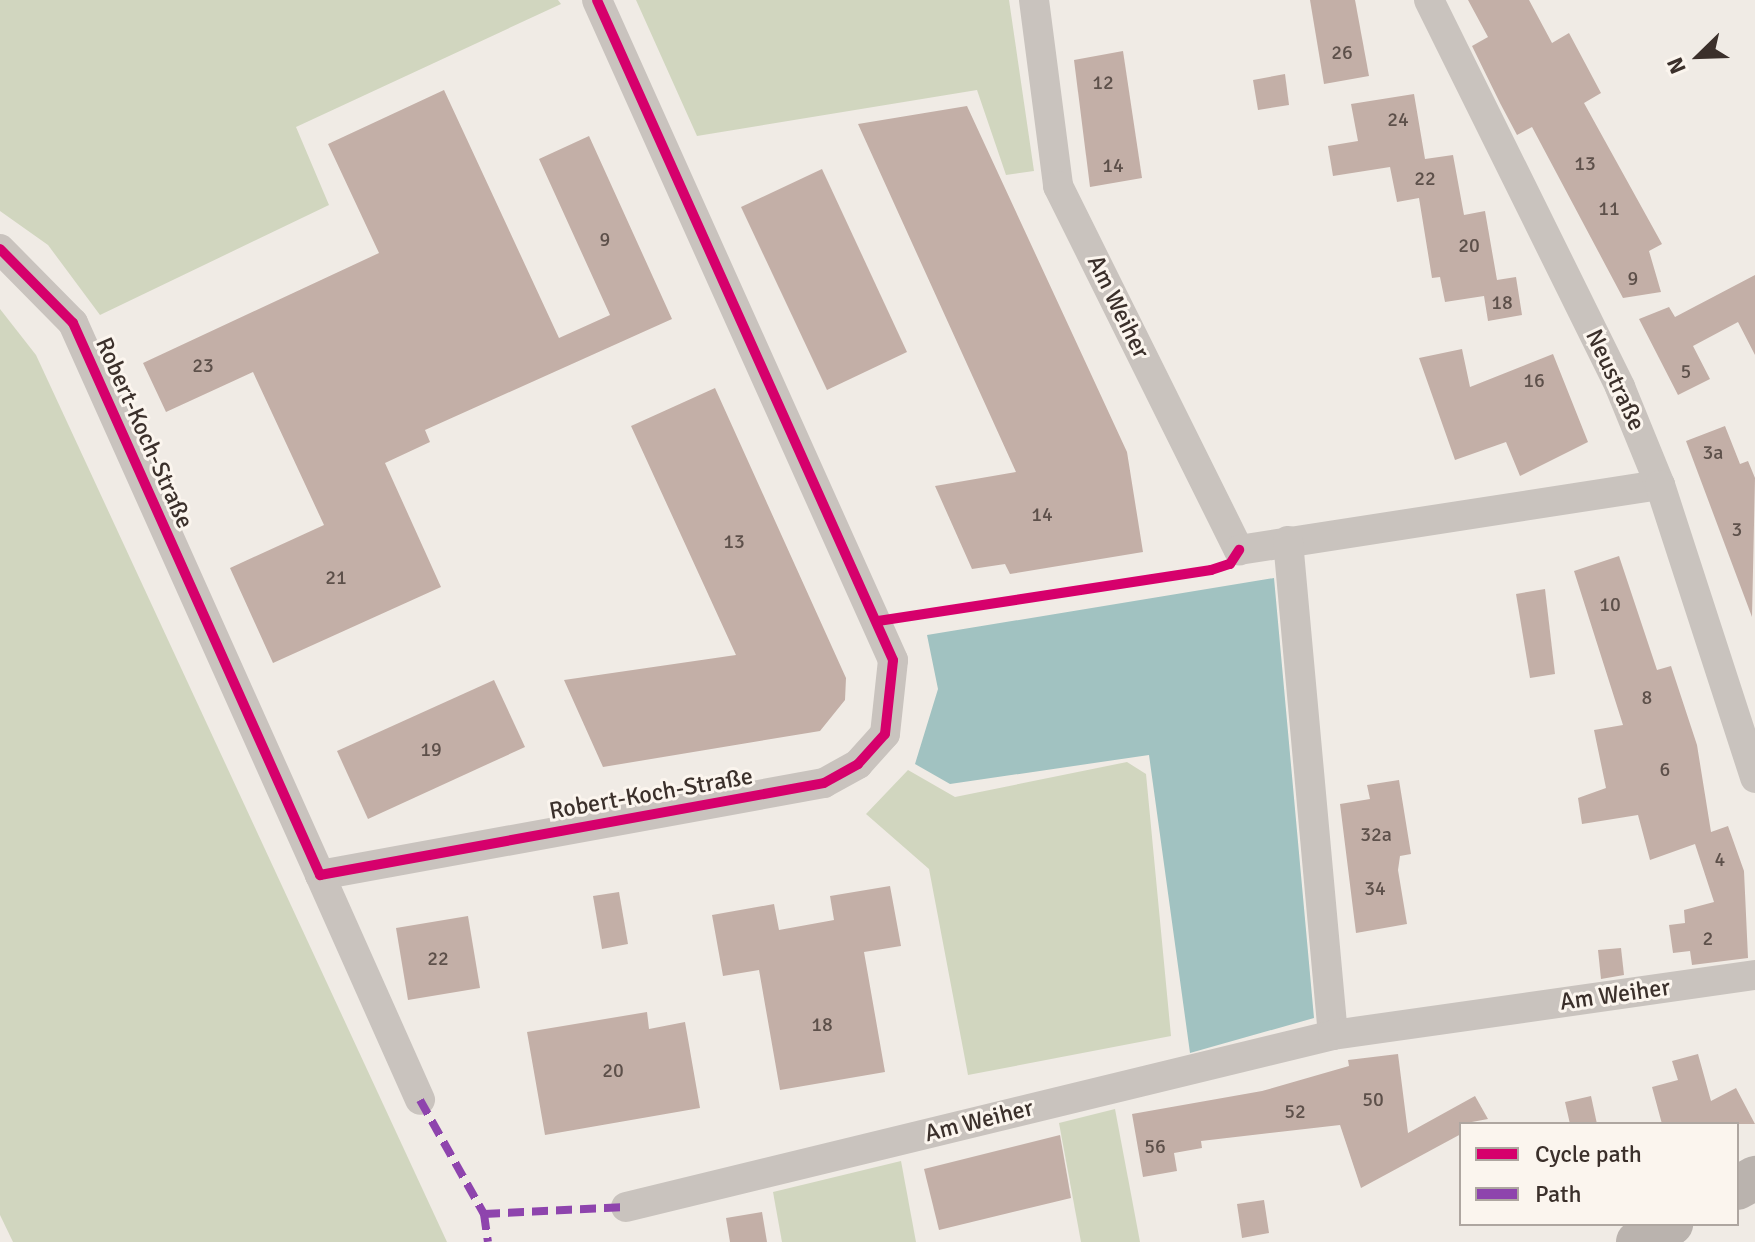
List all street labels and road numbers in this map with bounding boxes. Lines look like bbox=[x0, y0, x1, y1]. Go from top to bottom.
street label: Am Weiher bbox=[1081, 251, 1155, 363]
street label: Neustraße bbox=[1579, 325, 1651, 435]
street label: Robert-Koch-Straße bbox=[89, 333, 199, 533]
street label: Robert-Koch-Straße bbox=[547, 762, 755, 826]
street label: Am Weiher bbox=[1558, 973, 1672, 1017]
street label: Am Weiher bbox=[922, 1094, 1036, 1148]

